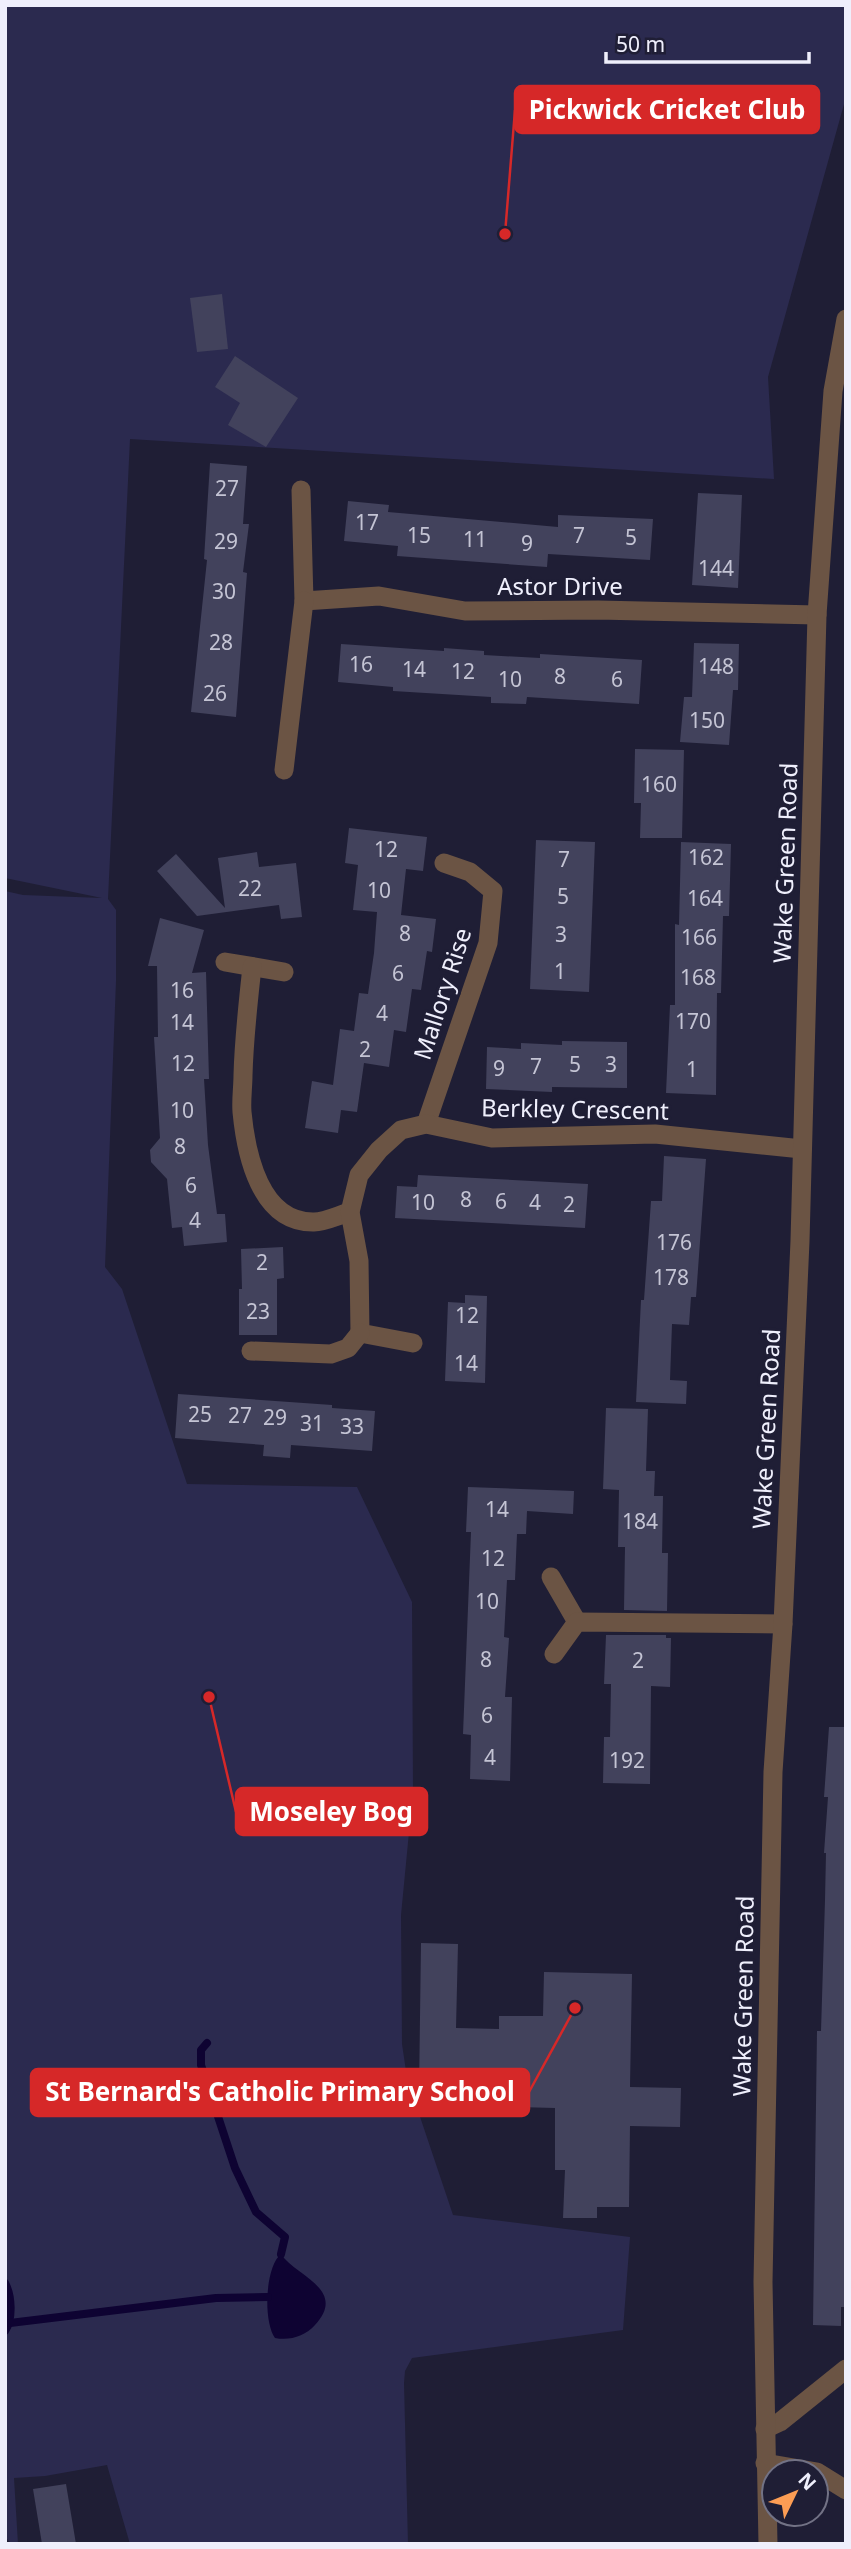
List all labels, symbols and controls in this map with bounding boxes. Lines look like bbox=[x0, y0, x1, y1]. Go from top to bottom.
scale bar bbox=[606, 21, 809, 65]
text: 50 m bbox=[616, 30, 665, 58]
callout: Pickwick Cricket Club bbox=[515, 86, 819, 133]
text: Pickwick Cricket Club bbox=[529, 91, 805, 127]
house number: 27 bbox=[215, 474, 239, 502]
house number: 17 bbox=[355, 508, 379, 536]
house number: 15 bbox=[407, 521, 431, 549]
house number: 7 bbox=[573, 521, 585, 549]
house number: 5 bbox=[625, 523, 637, 551]
house number: 11 bbox=[463, 525, 487, 553]
house number: 29 bbox=[214, 527, 238, 555]
house number: 9 bbox=[521, 529, 533, 557]
house number: 144 bbox=[698, 554, 734, 582]
street label: Astor Drive bbox=[497, 569, 623, 602]
house number: 30 bbox=[212, 577, 236, 605]
house number: 28 bbox=[209, 628, 233, 656]
house number: 16 bbox=[349, 650, 373, 678]
house number: 148 bbox=[698, 652, 734, 680]
house number: 14 bbox=[402, 655, 426, 683]
house number: 12 bbox=[451, 657, 475, 685]
house number: 8 bbox=[554, 662, 566, 690]
house number: 10 bbox=[498, 665, 522, 693]
house number: 6 bbox=[611, 665, 623, 693]
house number: 26 bbox=[203, 679, 227, 707]
house number: 150 bbox=[689, 706, 725, 734]
street label: Wake Green Road bbox=[765, 762, 804, 964]
house number: 160 bbox=[641, 770, 677, 798]
house number: 12 bbox=[374, 835, 398, 863]
house number: 162 bbox=[688, 843, 724, 871]
house number: 7 bbox=[558, 845, 570, 873]
house number: 22 bbox=[238, 874, 262, 902]
house number: 10 bbox=[367, 876, 391, 904]
house number: 5 bbox=[557, 882, 569, 910]
house number: 164 bbox=[687, 884, 723, 912]
house number: 8 bbox=[399, 919, 411, 947]
house number: 3 bbox=[555, 920, 567, 948]
street label: Mallory Rise bbox=[405, 923, 478, 1064]
house number: 166 bbox=[681, 923, 717, 951]
house number: 1 bbox=[554, 957, 566, 985]
house number: 6 bbox=[392, 959, 404, 987]
house number: 168 bbox=[680, 963, 716, 991]
house number: 16 bbox=[170, 976, 194, 1004]
house number: 4 bbox=[376, 999, 388, 1027]
house number: 170 bbox=[675, 1007, 711, 1035]
house number: 14 bbox=[170, 1008, 194, 1036]
house number: 2 bbox=[359, 1035, 371, 1063]
house number: 12 bbox=[171, 1049, 195, 1077]
house number: 5 bbox=[569, 1050, 581, 1078]
house number: 3 bbox=[605, 1050, 617, 1078]
house number: 7 bbox=[530, 1052, 542, 1080]
house number: 9 bbox=[493, 1054, 505, 1082]
house number: 1 bbox=[686, 1055, 698, 1083]
street label: Berkley Crescent bbox=[481, 1090, 670, 1127]
house number: 10 bbox=[170, 1096, 194, 1124]
house number: 8 bbox=[174, 1132, 186, 1160]
house number: 6 bbox=[185, 1171, 197, 1199]
house number: 8 bbox=[460, 1185, 472, 1213]
house number: 6 bbox=[495, 1187, 507, 1215]
house number: 10 bbox=[411, 1188, 435, 1216]
house number: 4 bbox=[529, 1188, 541, 1216]
house number: 2 bbox=[563, 1190, 575, 1218]
house number: 4 bbox=[189, 1206, 201, 1234]
house number: 176 bbox=[656, 1228, 692, 1256]
house number: 2 bbox=[256, 1248, 268, 1276]
house number: 178 bbox=[653, 1263, 689, 1291]
house number: 23 bbox=[246, 1297, 270, 1325]
house number: 12 bbox=[455, 1301, 479, 1329]
street label: Wake Green Road bbox=[744, 1328, 787, 1530]
house number: 14 bbox=[454, 1349, 478, 1377]
house number: 25 bbox=[188, 1400, 212, 1428]
house number: 27 bbox=[228, 1401, 252, 1429]
house number: 29 bbox=[263, 1403, 287, 1431]
house number: 31 bbox=[300, 1409, 324, 1437]
house number: 33 bbox=[340, 1412, 364, 1440]
house number: 14 bbox=[485, 1495, 509, 1523]
house number: 184 bbox=[622, 1507, 658, 1535]
house number: 12 bbox=[481, 1544, 505, 1572]
house number: 10 bbox=[475, 1587, 499, 1615]
house number: 8 bbox=[480, 1645, 492, 1673]
house number: 2 bbox=[632, 1646, 644, 1674]
house number: 6 bbox=[481, 1701, 493, 1729]
house number: 4 bbox=[484, 1743, 496, 1771]
house number: 192 bbox=[609, 1746, 645, 1774]
callout: Moseley Bog bbox=[236, 1788, 427, 1835]
text: Moseley Bog bbox=[249, 1793, 413, 1829]
street label: Wake Green Road bbox=[724, 1895, 761, 2097]
callout: St Bernard's Catholic Primary School bbox=[31, 2069, 529, 2116]
text: St Bernard's Catholic Primary School bbox=[45, 2073, 515, 2109]
north arrow bbox=[760, 2458, 830, 2528]
text: N bbox=[793, 2467, 822, 2496]

